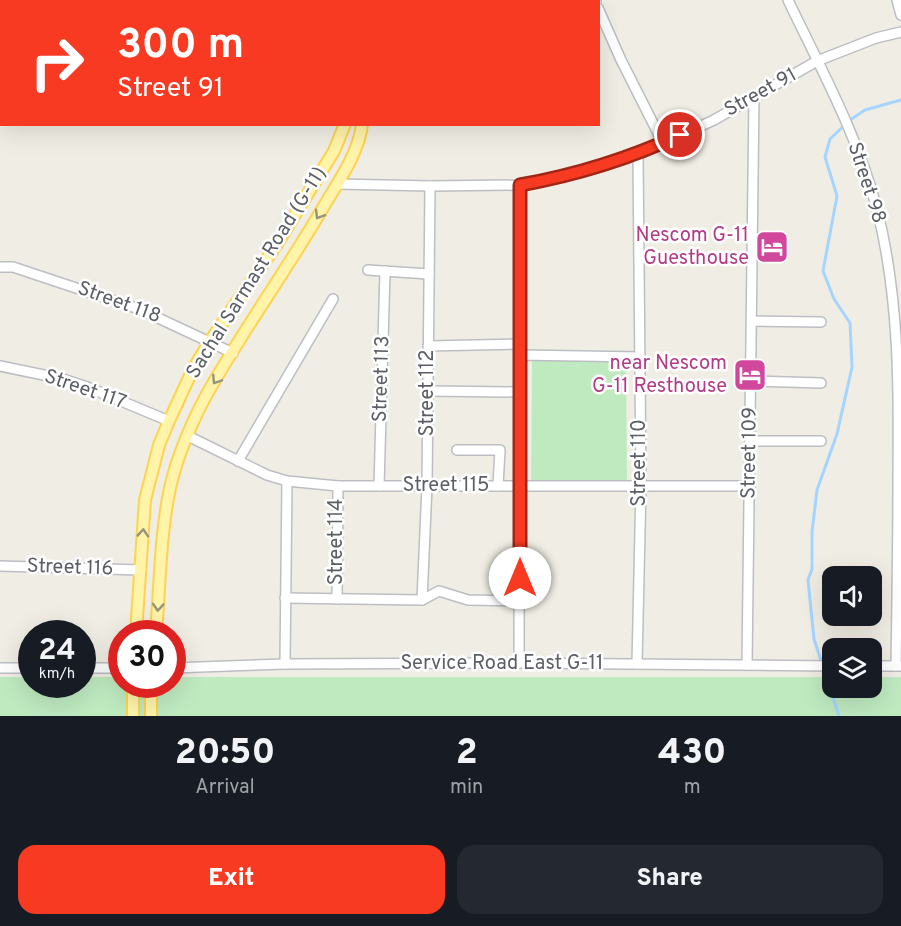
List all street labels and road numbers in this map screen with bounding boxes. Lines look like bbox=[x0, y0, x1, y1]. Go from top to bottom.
street label: Street 91 bbox=[720, 62, 802, 124]
street label: Street 98 bbox=[841, 139, 891, 227]
street label: Sachal Sarmast Road (G-11) bbox=[181, 162, 333, 384]
street label: Street 118 bbox=[74, 276, 164, 330]
street label: Street 113 bbox=[367, 335, 397, 423]
street label: Street 112 bbox=[415, 350, 441, 436]
street label: Street 117 bbox=[41, 364, 129, 416]
street label: Street 109 bbox=[736, 407, 764, 499]
street label: Street 110 bbox=[627, 419, 653, 507]
street label: Street 115 bbox=[402, 473, 490, 499]
street label: Street 114 bbox=[324, 499, 350, 585]
street label: Street 116 bbox=[26, 553, 114, 583]
street label: Service Road East G-11 bbox=[401, 651, 603, 677]

